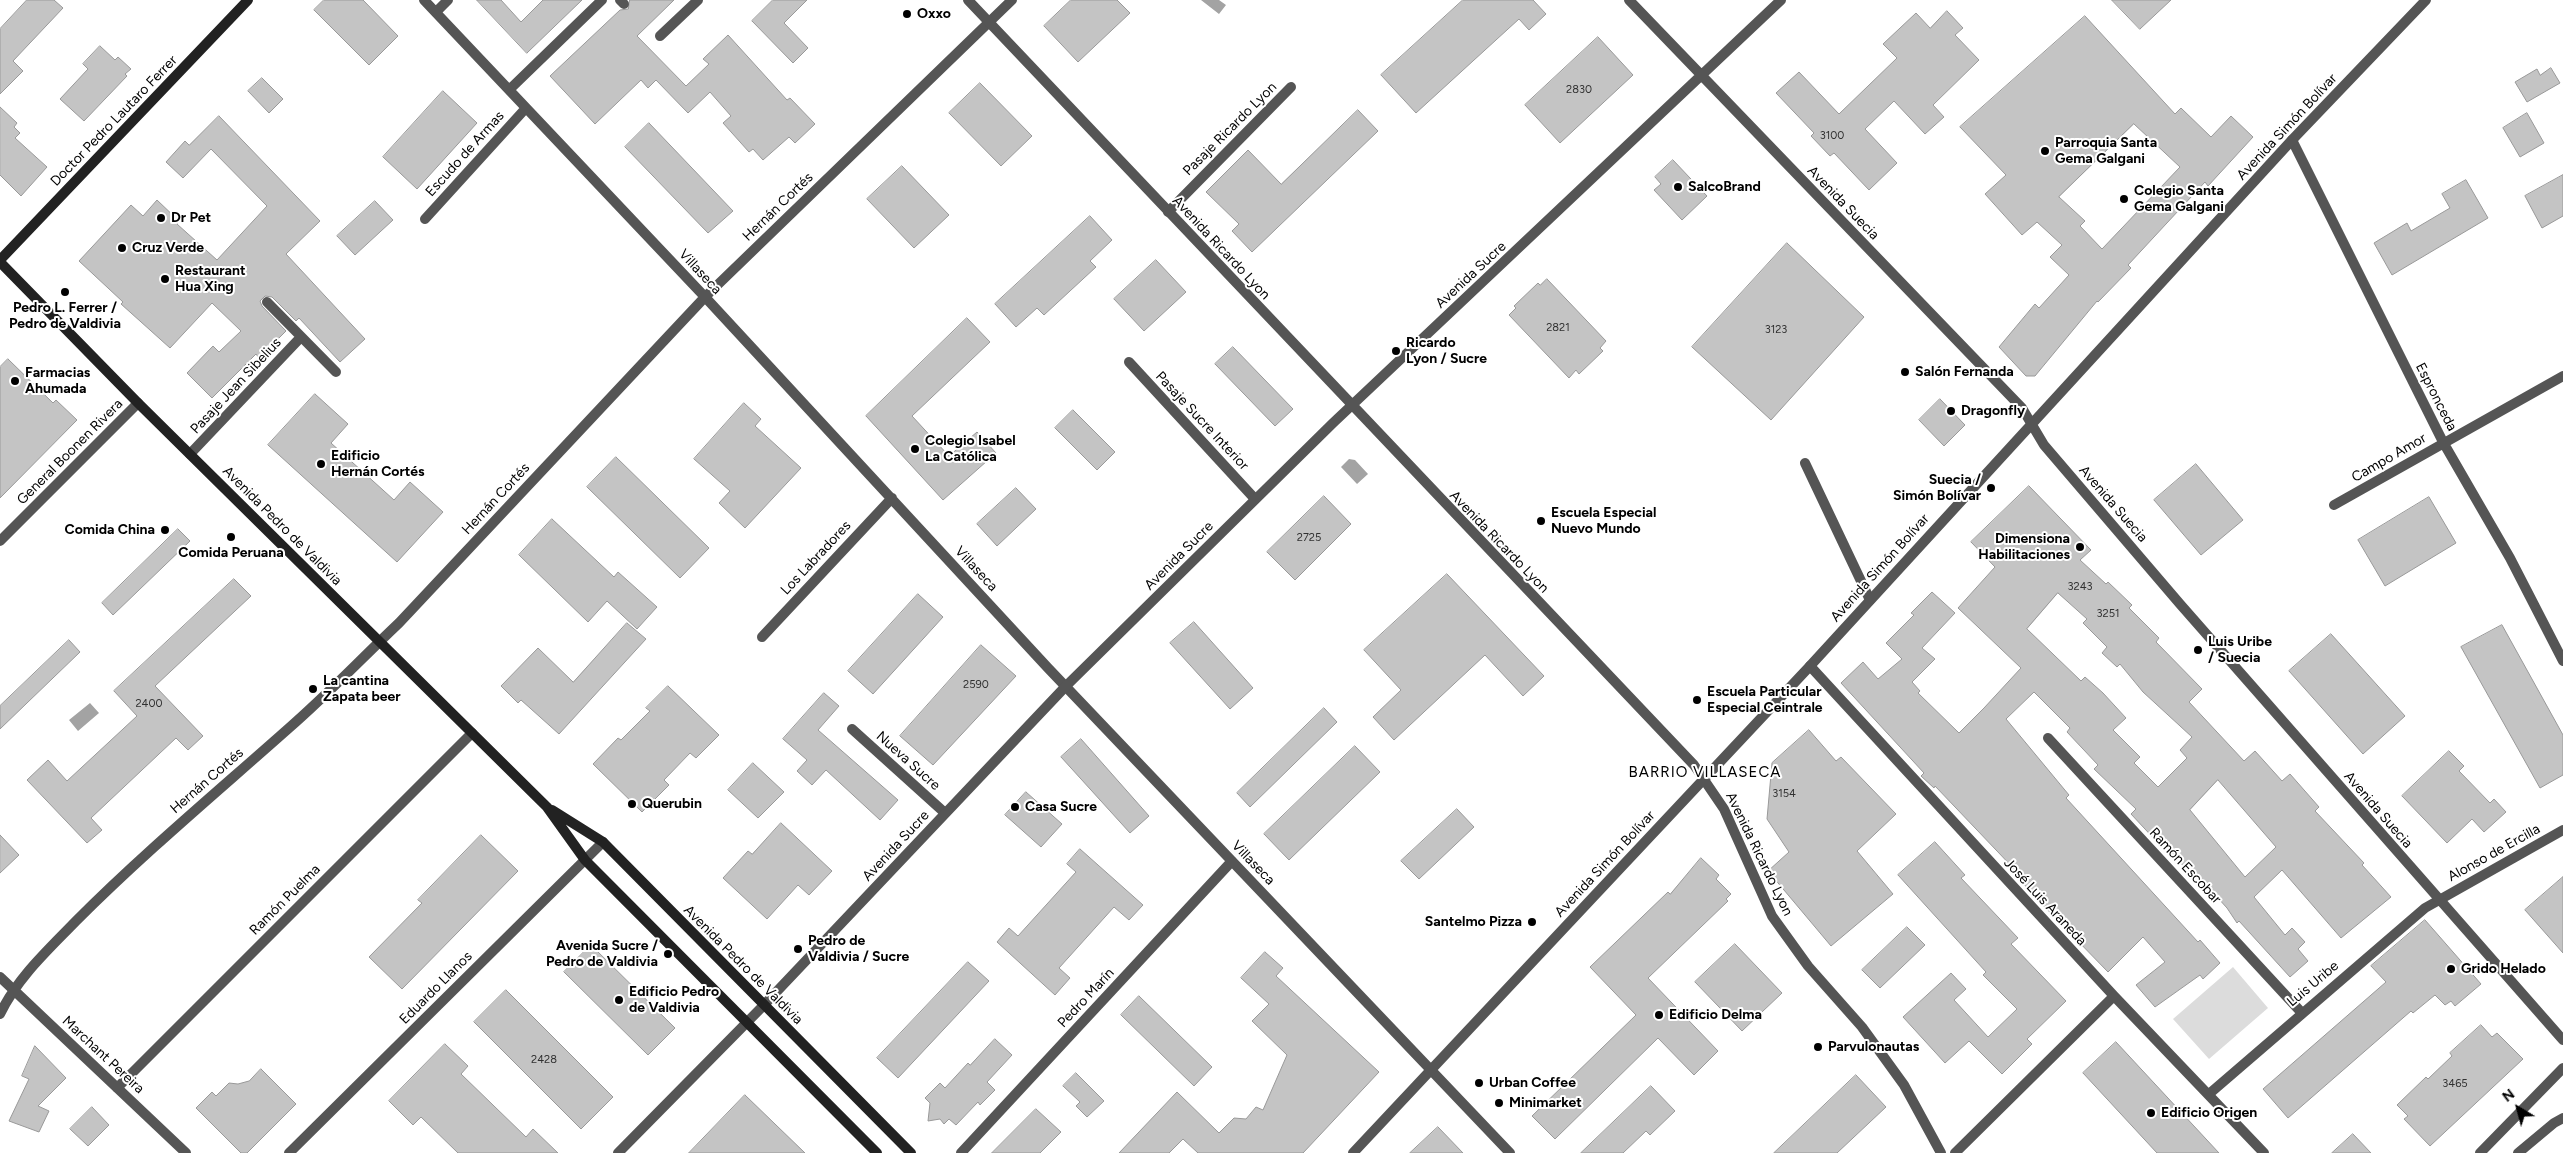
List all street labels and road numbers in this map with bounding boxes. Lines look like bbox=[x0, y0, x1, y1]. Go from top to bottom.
street label: Doctor Pedro Lautaro Ferrer bbox=[47, 52, 181, 190]
street label: Avenida Simón Bolívar bbox=[2233, 70, 2341, 184]
street label: Pasaje Ricardo Lyon bbox=[1180, 79, 1280, 179]
street label: Escudo de Armas bbox=[422, 108, 508, 200]
street label: Avenida Suecia bbox=[1804, 163, 1882, 243]
street label: Hernán Cortés bbox=[739, 169, 817, 245]
street label: Avenida Ricardo Lyon bbox=[1169, 193, 1273, 303]
street label: Avenida Sucre bbox=[1432, 238, 1510, 312]
street label: Villaseca bbox=[675, 246, 725, 298]
street label: Pasaje Jean Sibelius bbox=[187, 334, 285, 438]
street label: Espronceda bbox=[2412, 360, 2460, 434]
street label: Pasaje Sucre Interior bbox=[1152, 368, 1252, 474]
street label: General Boonen Rivera bbox=[14, 396, 126, 508]
street label: Campo Amor bbox=[2349, 430, 2429, 486]
street label: Hernán Cortés bbox=[459, 460, 533, 538]
street label: Avenida Suecia bbox=[2075, 462, 2151, 546]
street label: Avenida Pedro de Valdivia bbox=[219, 463, 345, 589]
street label: Avenida Ricardo Lyon bbox=[1446, 487, 1552, 597]
street label: Avenida Simón Bolívar bbox=[1827, 511, 1933, 625]
street label: Los Labradores bbox=[777, 517, 855, 599]
street label: Avenida Sucre bbox=[1141, 518, 1217, 594]
street label: Villaseca bbox=[951, 543, 1001, 595]
street label: Nueva Sucre bbox=[873, 728, 943, 794]
street label: Hernán Cortés bbox=[167, 745, 247, 817]
street label: Avenida Suecia bbox=[2340, 768, 2416, 852]
street label: Avenida Ricardo Lyon bbox=[1722, 789, 1796, 919]
street label: Avenida Sucre bbox=[859, 807, 933, 885]
street label: Avenida Simón Bolívar bbox=[1551, 807, 1659, 921]
street label: Alonso de Ercilla bbox=[2445, 821, 2543, 885]
street label: Ramón Escobar bbox=[2146, 825, 2224, 907]
street label: Villaseca bbox=[1228, 837, 1278, 889]
street label: José Luis Araneda bbox=[2000, 855, 2090, 949]
street label: Ramón Puelma bbox=[246, 861, 324, 939]
street label: Avenida Pedro de Valdivia bbox=[680, 902, 806, 1028]
street label: Eduardo Llanos bbox=[396, 948, 476, 1028]
street label: Luis Uribe bbox=[2284, 958, 2342, 1010]
street label: Pedro Marín bbox=[1054, 965, 1118, 1031]
street label: Marchant Pereira bbox=[59, 1013, 147, 1097]

